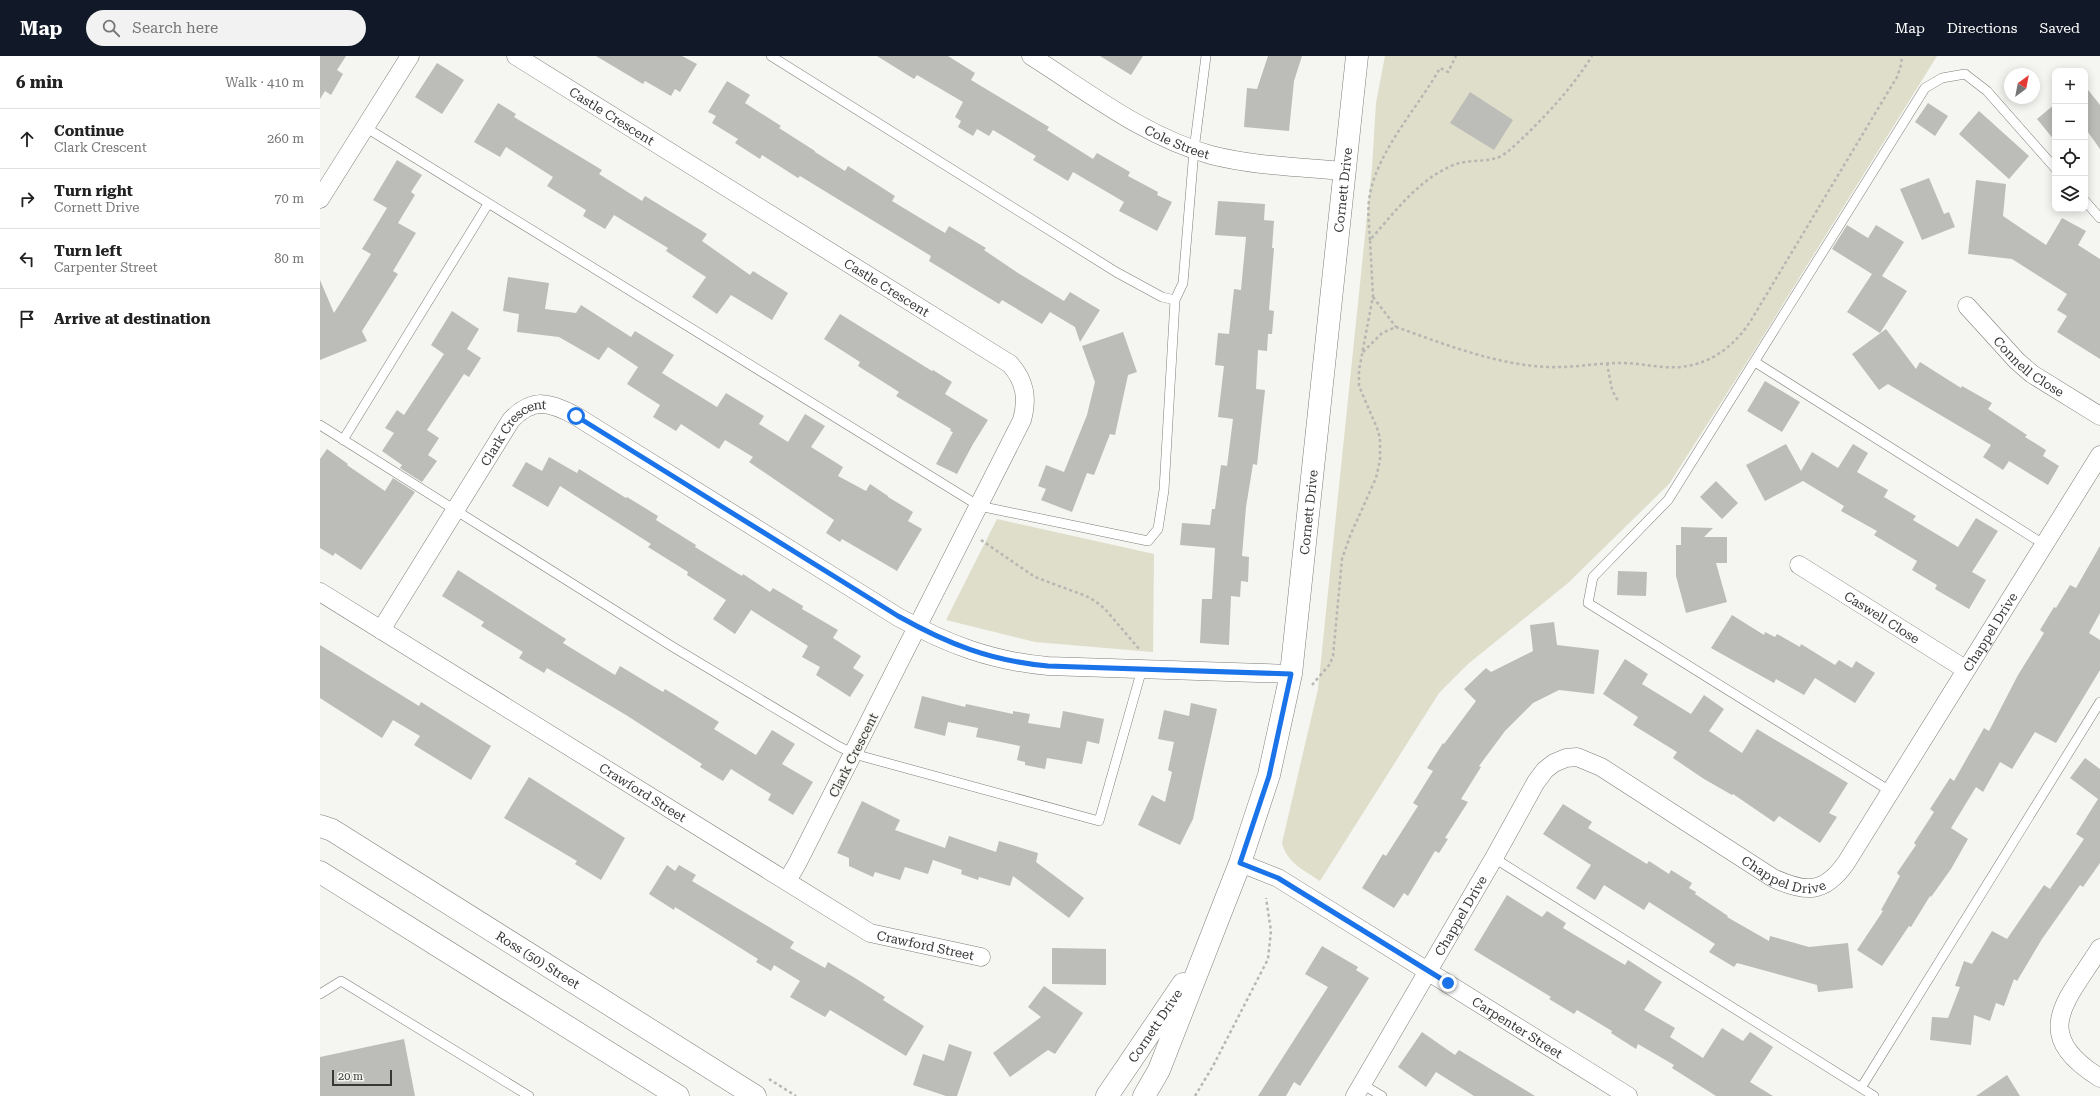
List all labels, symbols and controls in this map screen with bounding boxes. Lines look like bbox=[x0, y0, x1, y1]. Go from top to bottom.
search box bbox=[86, 10, 366, 46]
text: Map bbox=[20, 17, 62, 40]
icon: search bbox=[100, 17, 122, 39]
text: Search here bbox=[132, 19, 218, 37]
text: Map bbox=[1895, 20, 1925, 36]
text: Directions bbox=[1947, 20, 2017, 36]
text: Saved bbox=[2039, 20, 2080, 36]
north arrow bbox=[2004, 68, 2040, 104]
map controls bbox=[2052, 68, 2088, 212]
button: + bbox=[2052, 68, 2088, 104]
text: 6 min bbox=[16, 72, 63, 92]
text: Walk · 410 m bbox=[225, 75, 304, 90]
street label: Castle Crescent bbox=[566, 84, 657, 148]
button: − bbox=[2052, 104, 2088, 140]
text: Continue bbox=[54, 122, 124, 140]
street label: Cole Street bbox=[1142, 122, 1211, 162]
icon: ahead bbox=[16, 128, 38, 150]
text: 260 m bbox=[267, 131, 304, 146]
text: Clark Crescent bbox=[54, 140, 147, 155]
button: locate bbox=[2052, 140, 2088, 176]
street label: Cornett Drive bbox=[1331, 147, 1355, 233]
button: layers bbox=[2052, 176, 2088, 212]
text: Turn right bbox=[54, 182, 133, 200]
icon: right bbox=[16, 188, 38, 210]
text: 70 m bbox=[274, 191, 304, 206]
text: Cornett Drive bbox=[54, 200, 139, 215]
text: Turn left bbox=[54, 242, 122, 260]
icon: left bbox=[16, 248, 38, 270]
text: 80 m bbox=[274, 251, 304, 266]
street label: Castle Crescent bbox=[841, 255, 932, 320]
text: Carpenter Street bbox=[54, 260, 158, 275]
icon: arrive bbox=[16, 308, 38, 330]
text: Arrive at destination bbox=[54, 310, 210, 328]
street label: Connell Close bbox=[1990, 333, 2067, 400]
street label: Clark Crescent bbox=[477, 397, 547, 469]
route start bbox=[567, 407, 585, 425]
street label: Cornett Drive bbox=[1297, 469, 1321, 556]
street label: Caswell Close bbox=[1841, 588, 1922, 647]
street label: Chappel Drive bbox=[1960, 590, 2020, 674]
street label: Clark Crescent bbox=[826, 710, 881, 800]
street label: Crawford Street bbox=[597, 760, 689, 825]
street label: Chappel Drive bbox=[1739, 853, 1828, 896]
street label: Chappel Drive bbox=[1432, 873, 1490, 958]
street label: Ross (50) Street bbox=[493, 928, 583, 992]
street label: Crawford Street bbox=[875, 928, 976, 963]
route end bbox=[1439, 974, 1457, 992]
street label: Cornett Drive bbox=[1125, 986, 1185, 1065]
street label: Carpenter Street bbox=[1469, 994, 1565, 1061]
scale bar bbox=[332, 1068, 392, 1087]
text: 20 m bbox=[338, 1070, 363, 1083]

